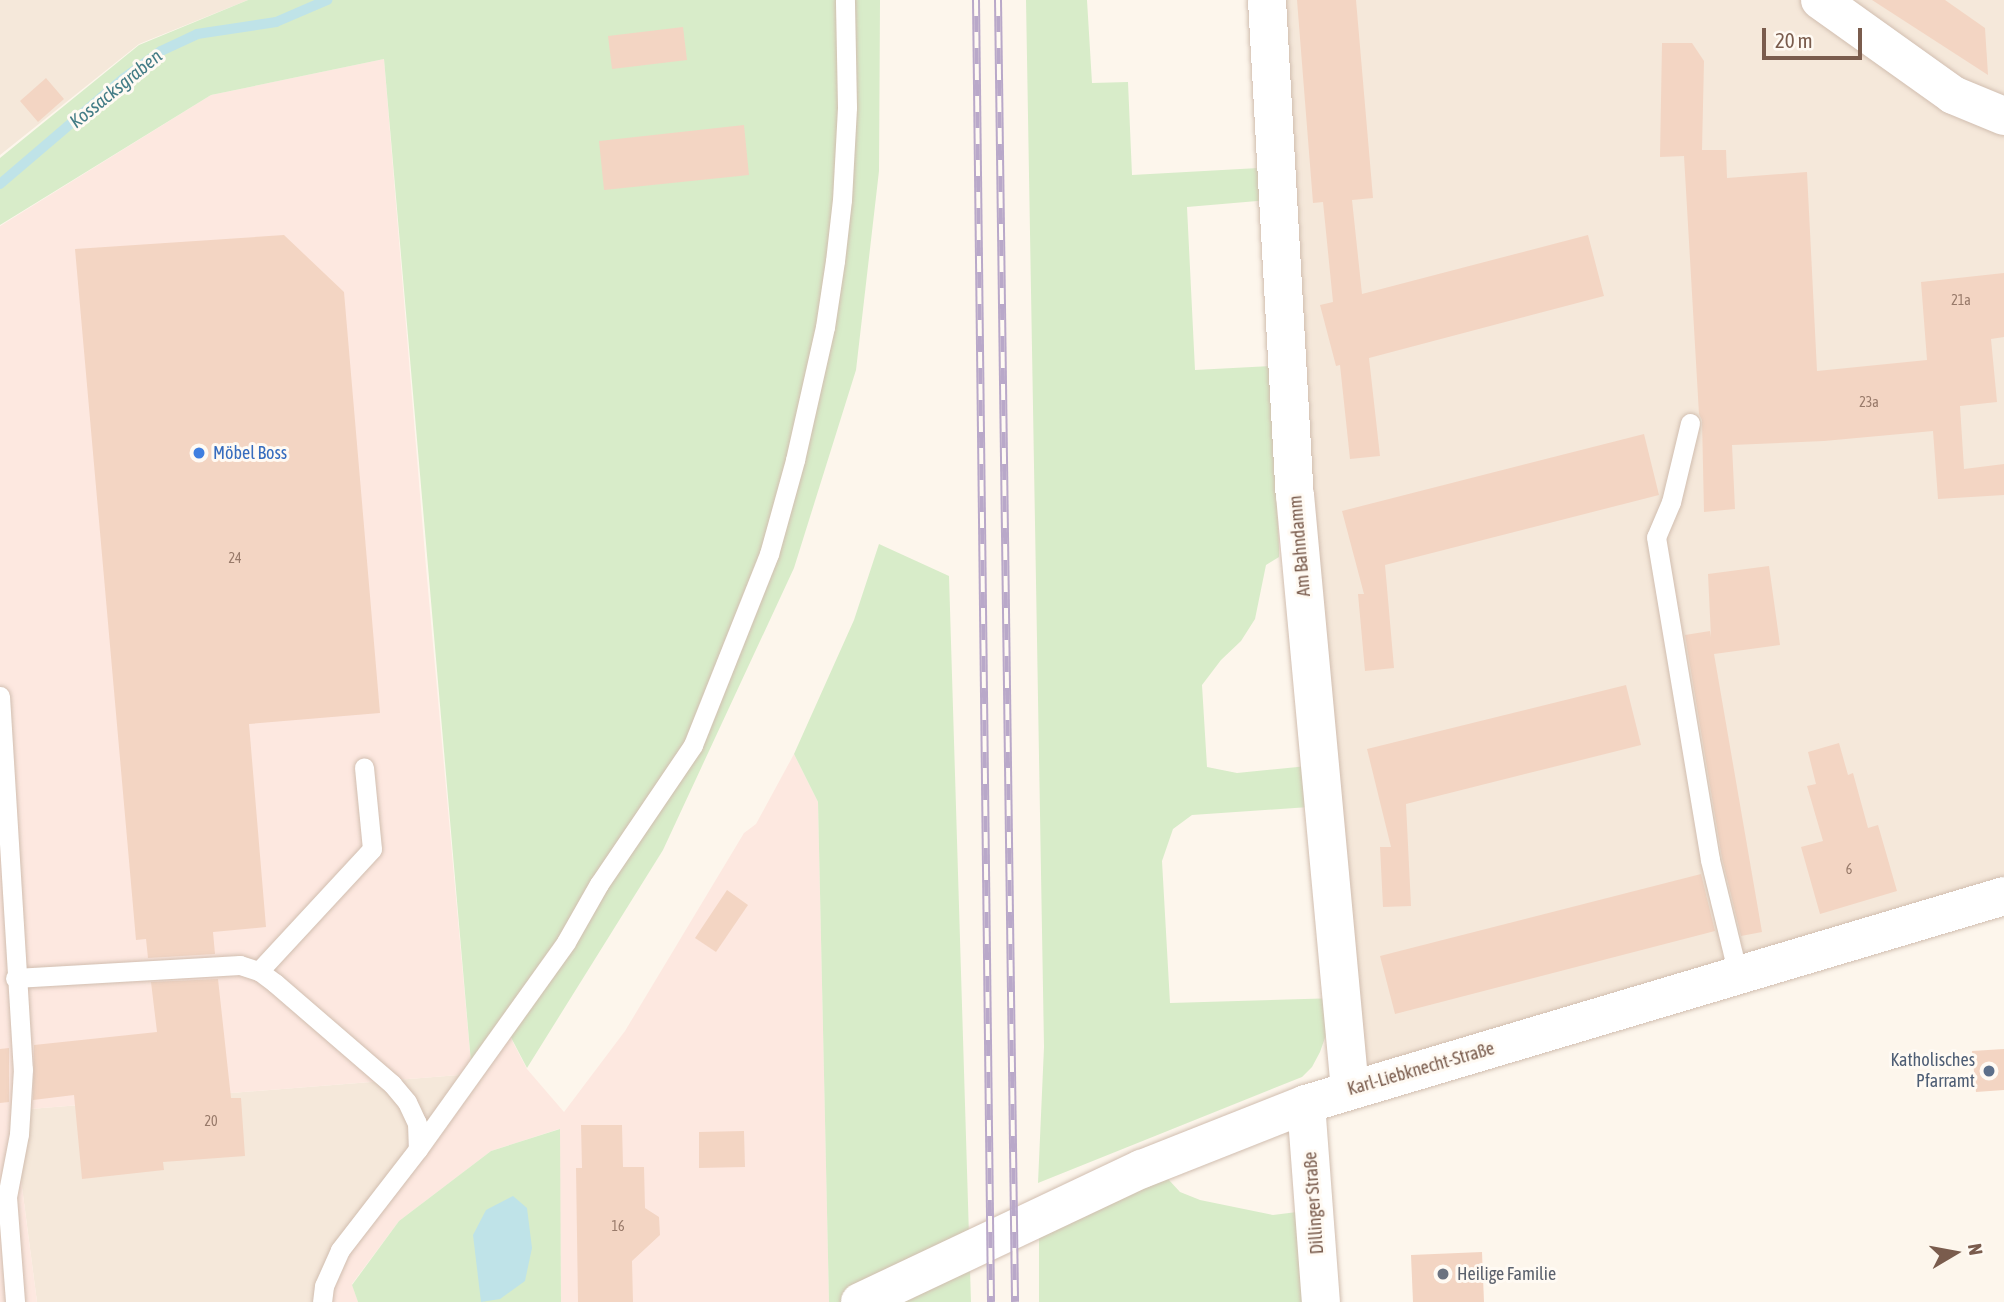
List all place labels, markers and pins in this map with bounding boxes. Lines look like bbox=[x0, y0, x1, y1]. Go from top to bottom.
place label: Möbel Boss bbox=[213, 442, 287, 464]
marker: Möbel Boss bbox=[191, 445, 207, 461]
place label: Katholisches Pfarramt bbox=[1891, 1050, 1975, 1092]
marker: Katholisches Pfarramt bbox=[1981, 1063, 1997, 1079]
place label: Heilige Familie bbox=[1457, 1263, 1556, 1285]
marker: Heilige Familie bbox=[1435, 1266, 1451, 1282]

